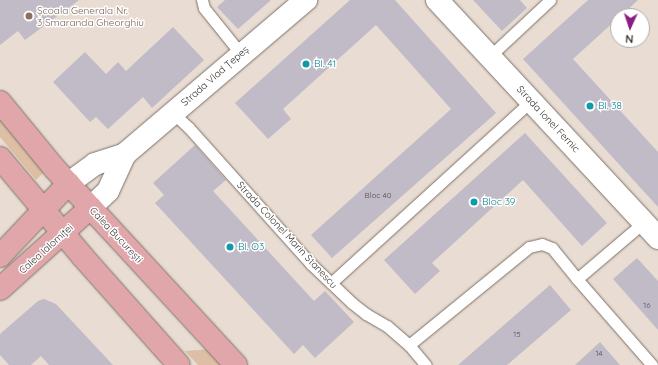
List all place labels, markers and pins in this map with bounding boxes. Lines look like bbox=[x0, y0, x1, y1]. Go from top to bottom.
place label: Școala Generala Nr. 3 Smaranda Gheorghiu bbox=[37, 4, 144, 28]
marker: Școala Generala Nr. 3 Smaranda Gheorghiu bbox=[24, 11, 34, 21]
place label: Bl. 41 bbox=[314, 58, 336, 70]
marker: Bl. 41 bbox=[301, 59, 311, 69]
place label: Bl. 38 bbox=[598, 100, 622, 112]
marker: Bl. 38 bbox=[585, 101, 595, 111]
place label: Bloc 39 bbox=[482, 196, 515, 208]
marker: Bloc 39 bbox=[469, 197, 479, 207]
place label: Bl. O3 bbox=[238, 241, 264, 253]
marker: Bl. O3 bbox=[225, 242, 235, 252]

